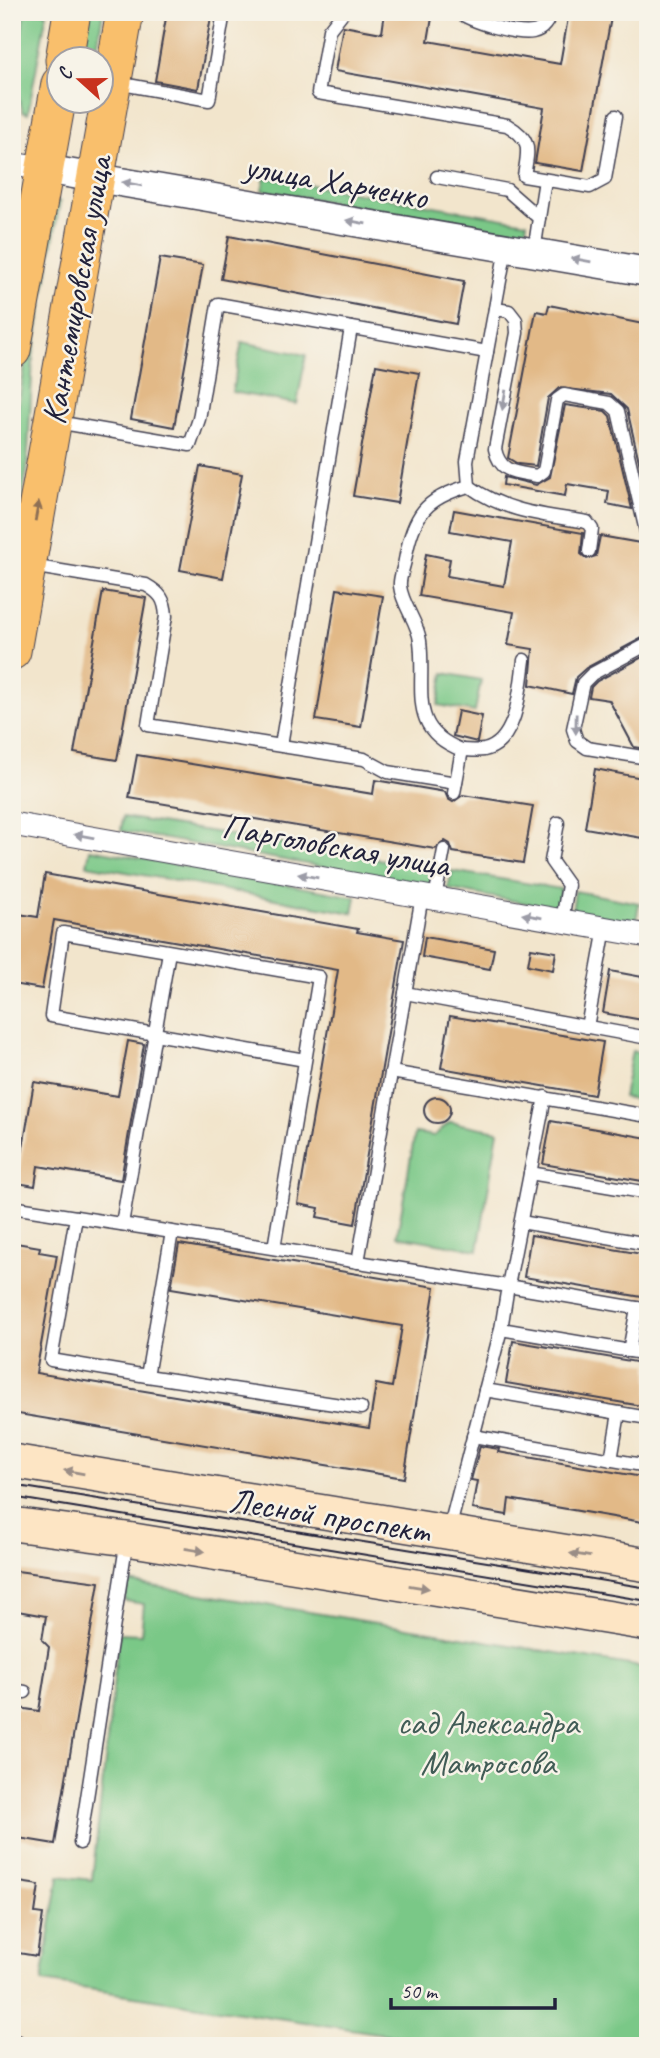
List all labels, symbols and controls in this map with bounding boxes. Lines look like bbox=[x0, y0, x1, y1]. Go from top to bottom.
north arrow bbox=[46, 46, 116, 116]
text: С bbox=[52, 63, 79, 83]
street label: улица Харченко bbox=[239, 143, 432, 220]
street label: Кантемировская улица bbox=[31, 150, 123, 428]
one-way arrow bbox=[121, 178, 143, 189]
one-way arrow bbox=[345, 216, 367, 227]
one-way arrow bbox=[569, 254, 591, 265]
one-way arrow bbox=[499, 389, 510, 411]
one-way arrow bbox=[32, 500, 43, 522]
one-way arrow bbox=[570, 713, 582, 735]
street label: Парголовская улица bbox=[219, 803, 455, 888]
one-way arrow bbox=[73, 830, 95, 841]
one-way arrow bbox=[297, 870, 319, 881]
one-way arrow bbox=[521, 910, 543, 921]
one-way arrow bbox=[63, 1466, 85, 1477]
street label: Лесной проспект bbox=[226, 1477, 435, 1554]
one-way arrow bbox=[184, 1545, 206, 1556]
one-way arrow bbox=[569, 1549, 591, 1560]
one-way arrow bbox=[408, 1582, 430, 1593]
park label: cад Александра Матросова bbox=[397, 1700, 581, 1785]
scale bar bbox=[391, 1967, 555, 2011]
text: 50 m bbox=[401, 1978, 439, 2004]

